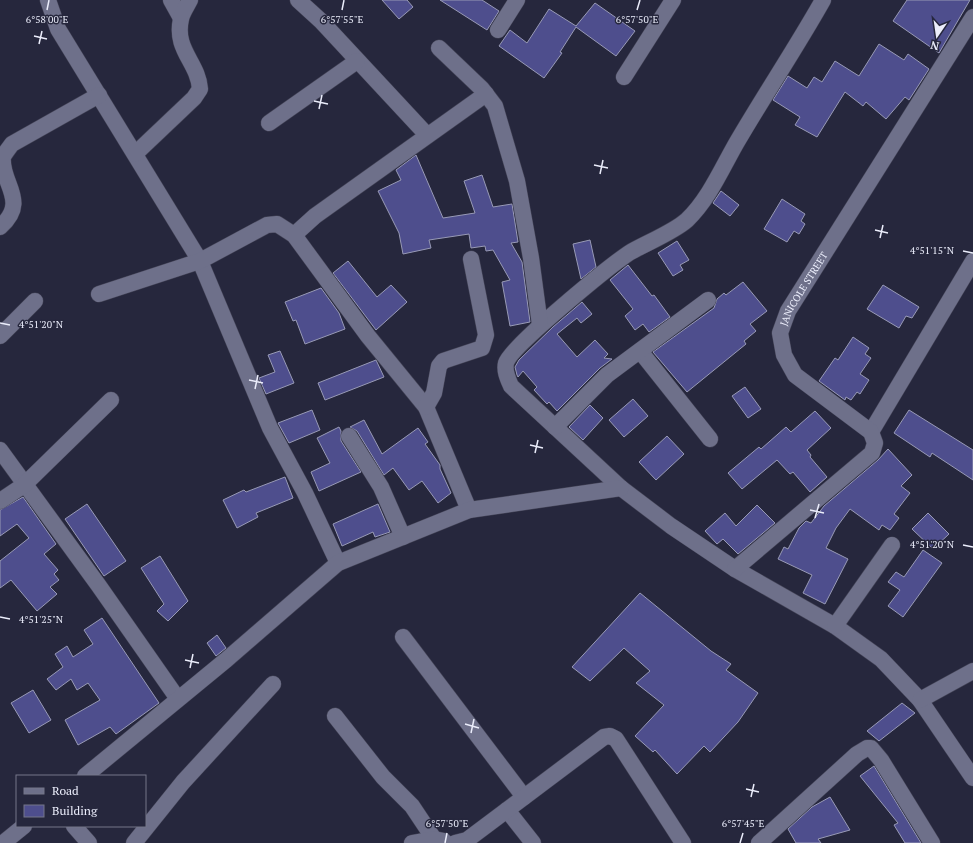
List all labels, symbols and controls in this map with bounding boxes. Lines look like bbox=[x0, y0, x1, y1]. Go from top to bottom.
text: 6°58'00"E bbox=[26, 13, 69, 26]
text: 6°57'55"E bbox=[321, 13, 364, 26]
text: 6°57'50"E bbox=[616, 13, 659, 26]
north arrow bbox=[917, 16, 957, 56]
text: N bbox=[928, 38, 940, 54]
text: 4°51'15"N bbox=[910, 244, 955, 257]
street label: JANICOLE STREET bbox=[777, 249, 830, 328]
text: 4°51'20"N bbox=[19, 318, 64, 331]
text: 4°51'20"N bbox=[910, 538, 955, 551]
text: 4°51'25"N bbox=[19, 613, 64, 626]
legend bbox=[16, 775, 146, 827]
text: Road bbox=[52, 783, 79, 798]
text: Building bbox=[52, 803, 98, 818]
text: 6°57'50"E bbox=[426, 817, 469, 830]
text: 6°57'45"E bbox=[722, 817, 765, 830]

